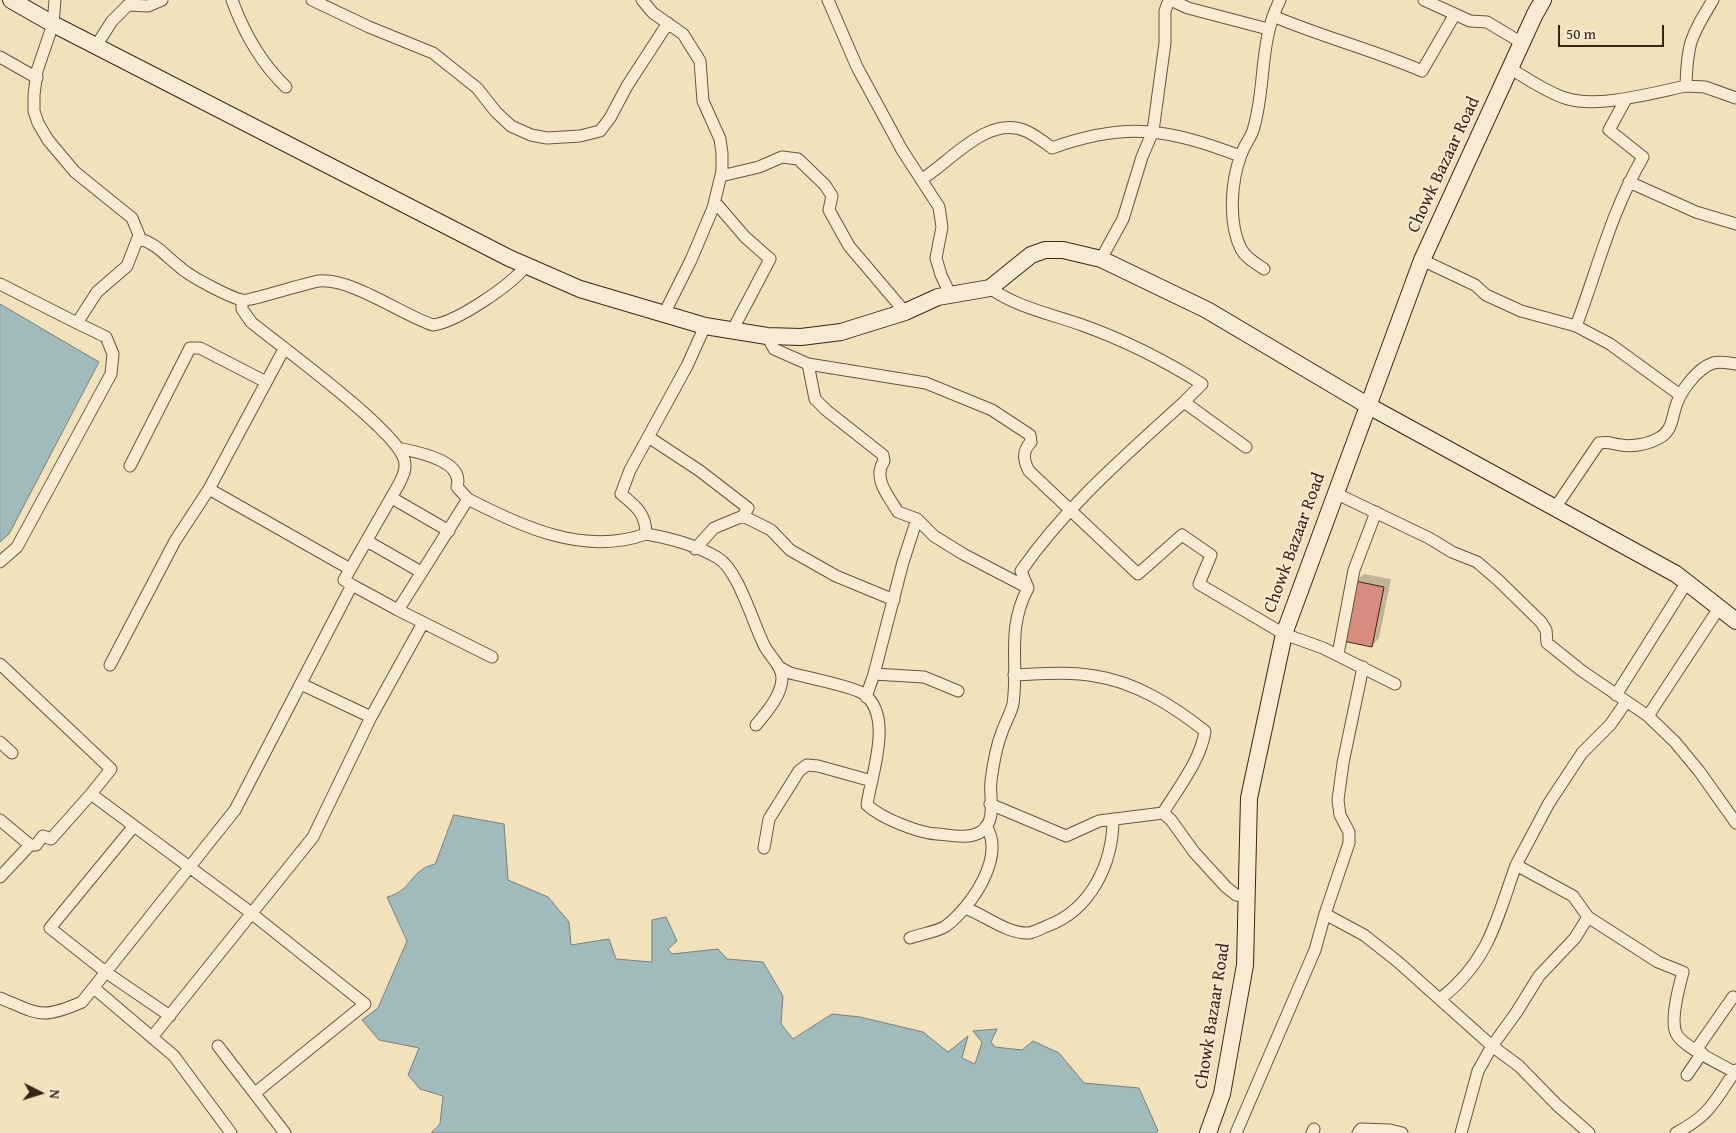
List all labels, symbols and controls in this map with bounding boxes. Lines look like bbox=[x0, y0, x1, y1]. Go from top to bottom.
scale bar bbox=[1561, 15, 1667, 47]
text: 50 m bbox=[1566, 23, 1596, 44]
street label: Chowk Bazaar Road bbox=[1403, 94, 1485, 236]
street label: Chowk Bazaar Road bbox=[1260, 470, 1330, 616]
street label: Chowk Bazaar Road bbox=[1191, 942, 1235, 1090]
north arrow bbox=[15, 1068, 65, 1118]
text: N bbox=[45, 1089, 65, 1100]

